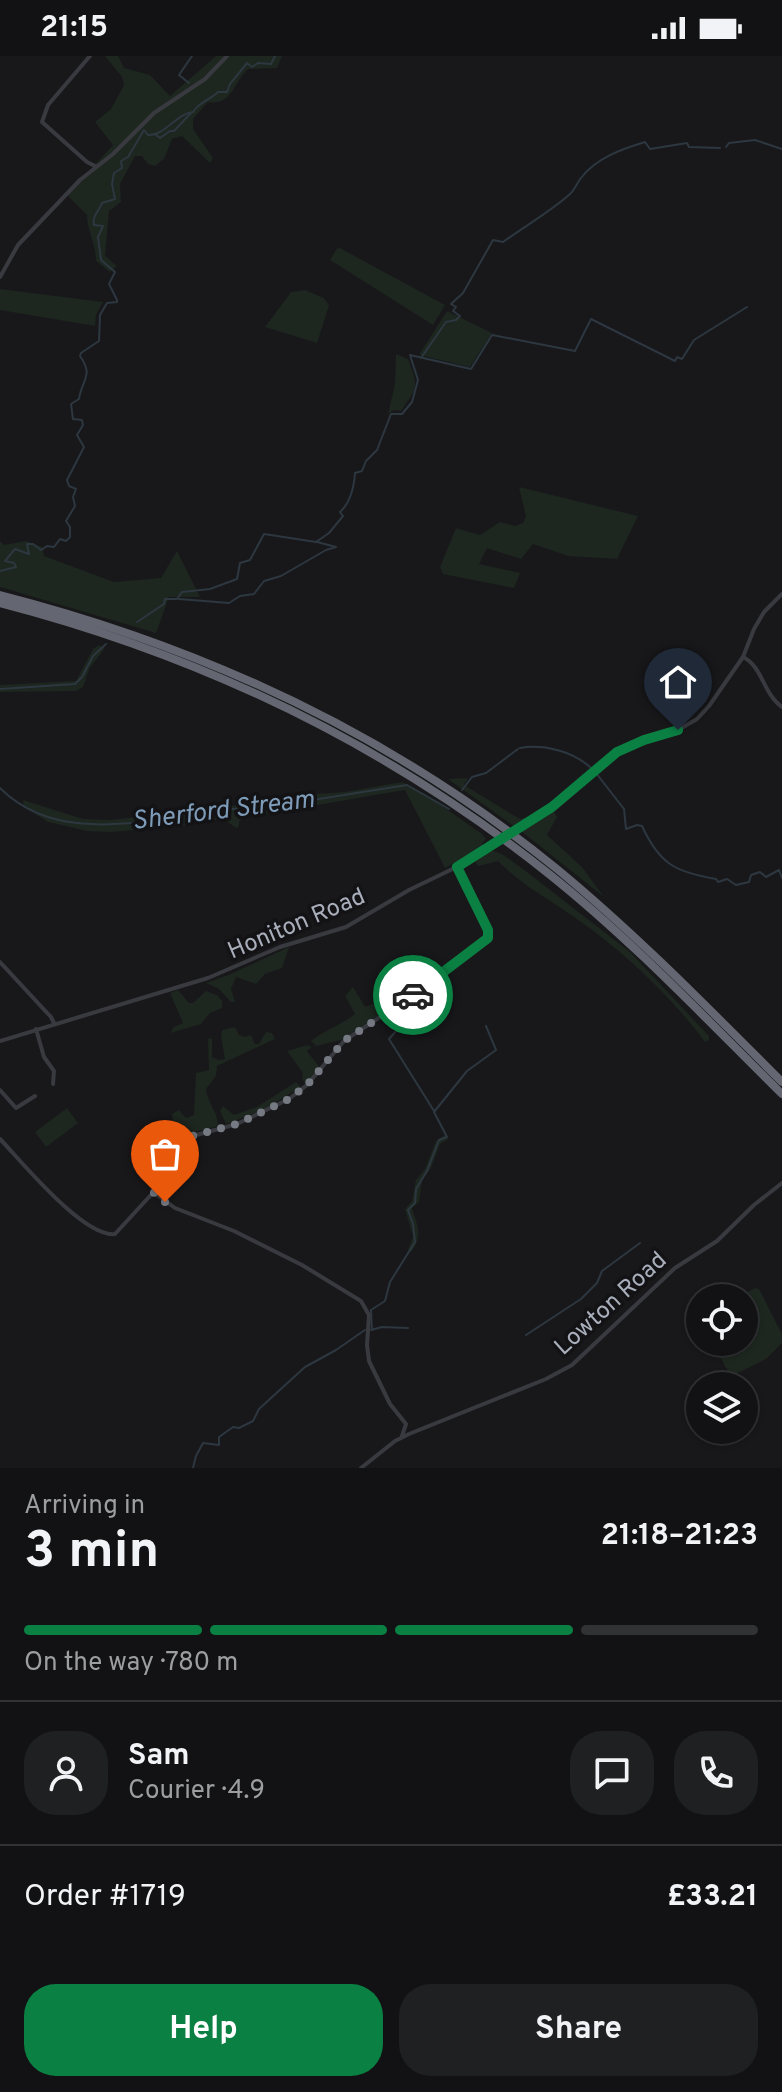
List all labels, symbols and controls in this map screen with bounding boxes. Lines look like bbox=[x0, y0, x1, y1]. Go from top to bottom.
text: 21:15 bbox=[40, 10, 108, 47]
pin bbox=[644, 648, 712, 730]
icon: home bbox=[656, 660, 700, 704]
water label: Sherford Stream bbox=[130, 784, 317, 839]
street label: Honiton Road bbox=[223, 882, 370, 967]
courier bbox=[373, 955, 453, 1035]
icon: car bbox=[391, 973, 435, 1017]
pin bbox=[131, 1120, 199, 1202]
icon: bag bbox=[143, 1132, 187, 1176]
street label: Lowton Road bbox=[549, 1246, 674, 1363]
map controls bbox=[686, 1284, 758, 1444]
button: locate bbox=[686, 1284, 758, 1356]
button: layers bbox=[686, 1372, 758, 1444]
text: Arriving in bbox=[24, 1490, 145, 1523]
text: 21:18–21:23 bbox=[601, 1518, 758, 1555]
text: 3 min bbox=[24, 1520, 159, 1586]
text: On the way · 780 m bbox=[24, 1647, 238, 1680]
button: person bbox=[24, 1731, 108, 1815]
button: chat bbox=[570, 1731, 654, 1815]
button: phone bbox=[674, 1731, 758, 1815]
text: Sam bbox=[128, 1738, 190, 1775]
text: Courier · 4.9 bbox=[128, 1775, 265, 1808]
text: Order #1719 bbox=[24, 1879, 186, 1916]
text: £33.21 bbox=[667, 1879, 758, 1916]
button: Help bbox=[24, 1984, 383, 2076]
button: Share bbox=[399, 1984, 758, 2076]

